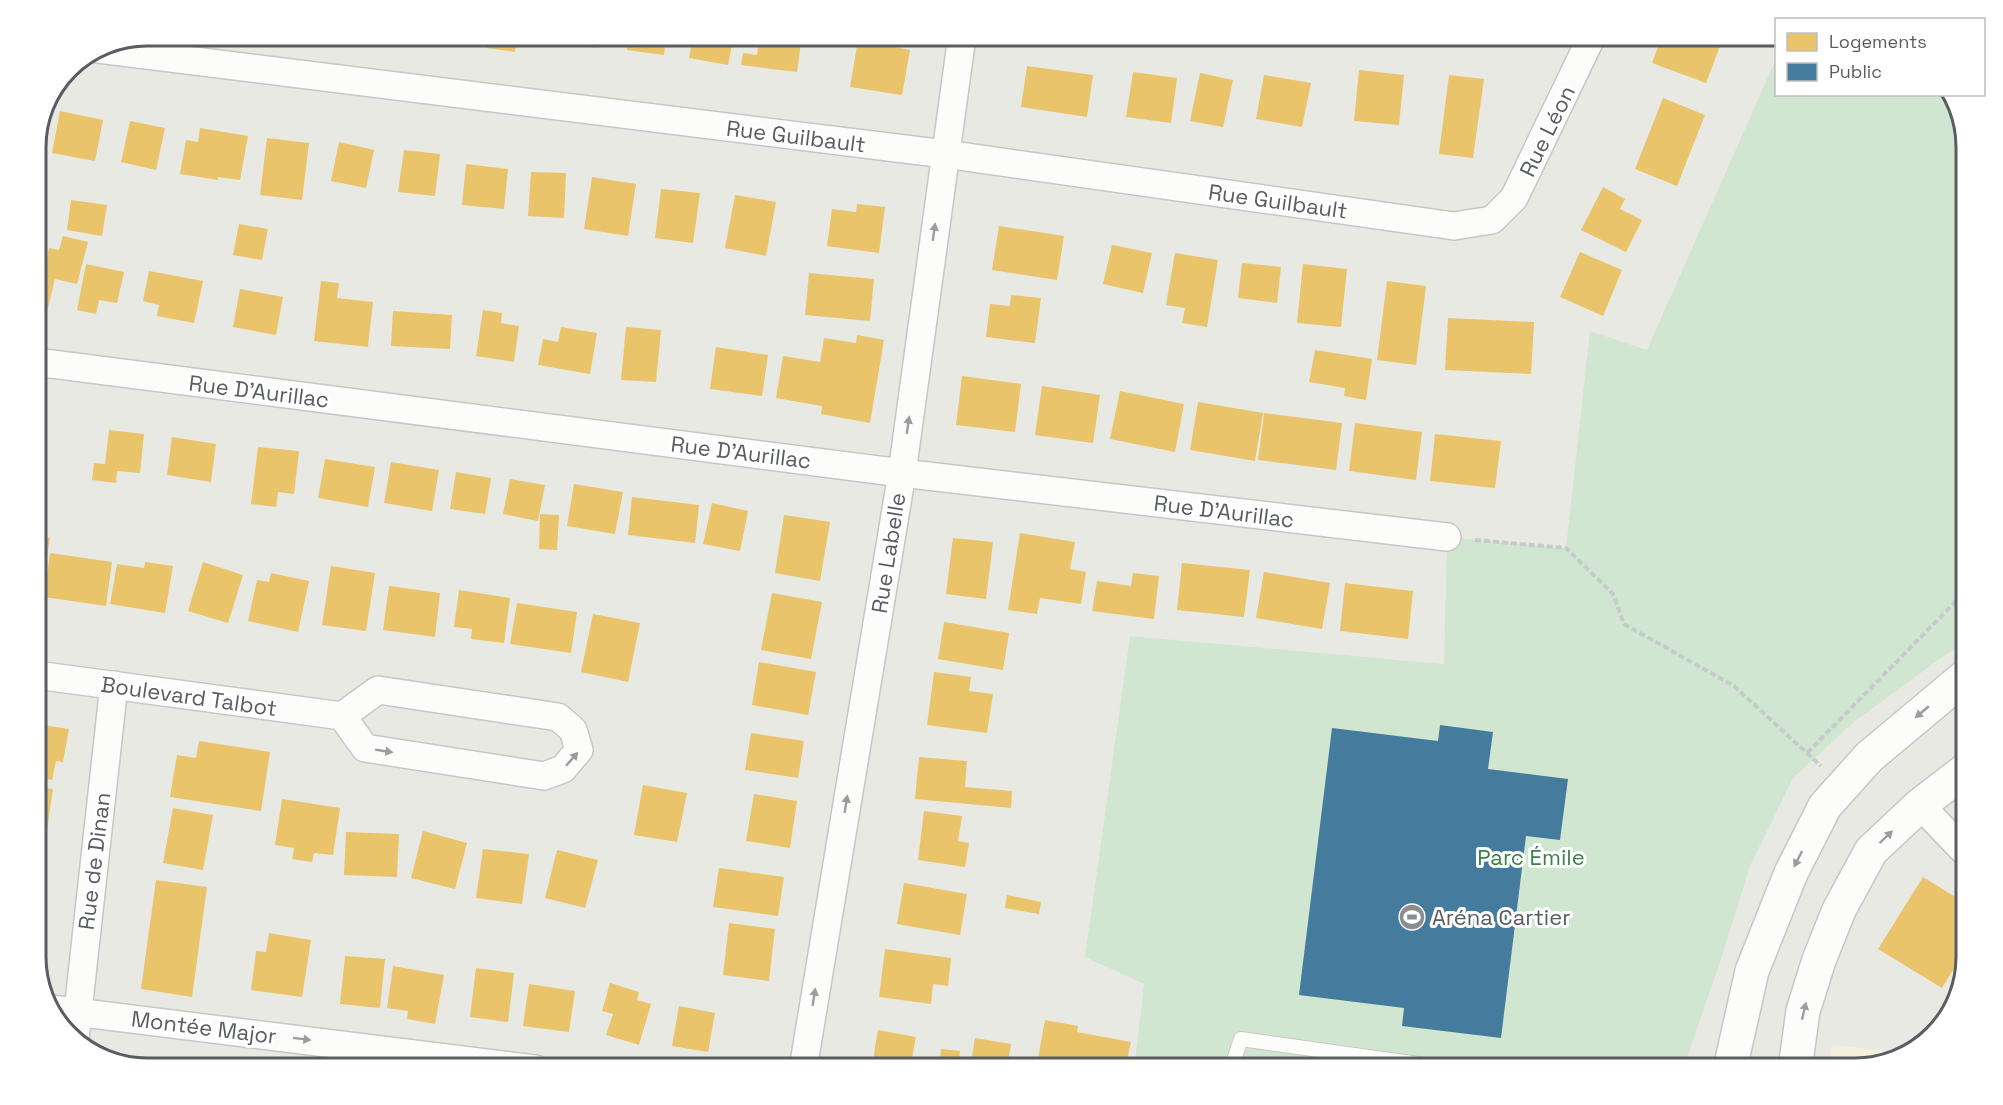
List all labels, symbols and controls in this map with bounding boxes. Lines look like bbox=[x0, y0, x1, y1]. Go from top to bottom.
legend bbox=[1775, 18, 1985, 96]
text: Logements bbox=[1829, 30, 1927, 53]
text: Public bbox=[1829, 60, 1882, 83]
street label: Rue Léon bbox=[1513, 81, 1581, 181]
street label: Rue Guilbault bbox=[725, 114, 867, 158]
street label: Rue Guilbault bbox=[1207, 177, 1349, 225]
one-way arrow bbox=[930, 222, 939, 241]
street label: Rue D'Aurillac bbox=[187, 368, 331, 414]
one-way arrow bbox=[904, 416, 913, 435]
street label: Rue D'Aurillac bbox=[669, 429, 813, 475]
street label: Rue D'Aurillac bbox=[1152, 488, 1296, 534]
street label: Rue Labelle bbox=[865, 491, 911, 615]
street label: Boulevard Talbot bbox=[99, 670, 279, 722]
one-way arrow bbox=[1915, 705, 1930, 718]
one-way arrow bbox=[375, 747, 394, 756]
one-way arrow bbox=[565, 752, 578, 767]
street label: Rue de Dinan bbox=[72, 791, 116, 931]
one-way arrow bbox=[842, 795, 851, 814]
one-way arrow bbox=[1878, 831, 1893, 844]
park label: Parc Émile bbox=[1477, 843, 1585, 871]
one-way arrow bbox=[1793, 851, 1803, 868]
sports icon: Aréna Cartier bbox=[1397, 902, 1427, 932]
place label: Aréna Cartier bbox=[1432, 903, 1570, 931]
one-way arrow bbox=[810, 987, 819, 1006]
one-way arrow bbox=[1800, 1002, 1809, 1021]
street label: Montée Major bbox=[130, 1004, 278, 1050]
one-way arrow bbox=[293, 1035, 312, 1044]

